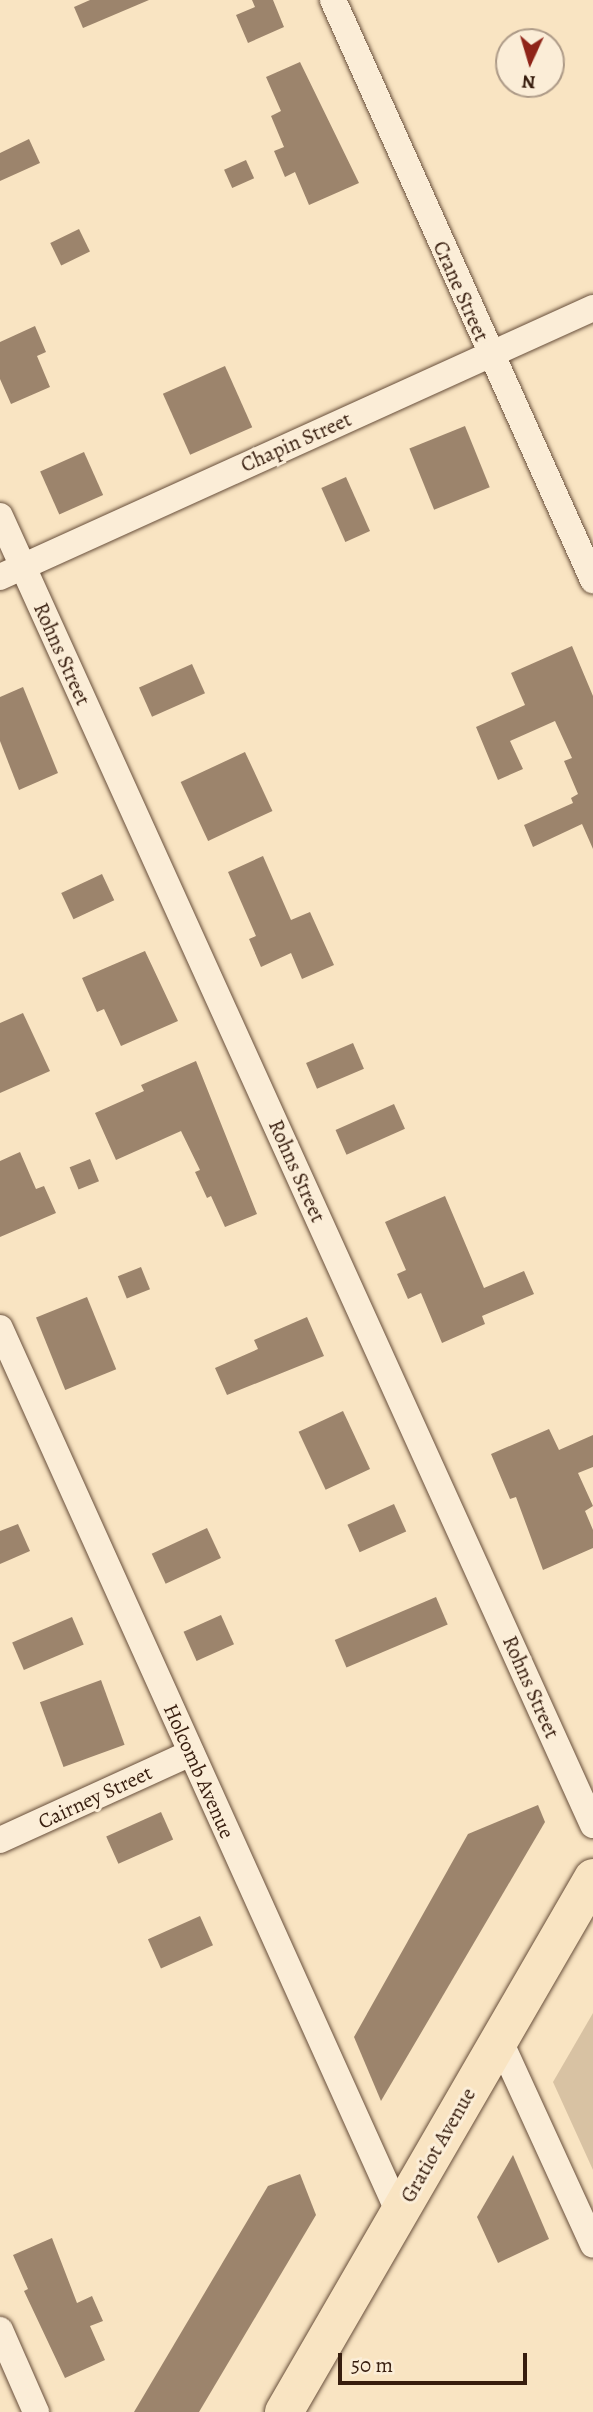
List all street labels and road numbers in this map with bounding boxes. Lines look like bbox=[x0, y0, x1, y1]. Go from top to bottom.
street label: Crane Street bbox=[428, 237, 494, 345]
street label: Chapin Street bbox=[237, 406, 355, 478]
street label: Rohns Street bbox=[28, 599, 96, 709]
street label: Rohns Street bbox=[263, 1116, 331, 1226]
street label: Rohns Street bbox=[497, 1632, 565, 1742]
street label: Holcomb Avenue bbox=[158, 1700, 240, 1842]
street label: Cairney Street bbox=[34, 1760, 156, 1834]
street label: Gratiot Avenue bbox=[395, 2083, 481, 2207]

